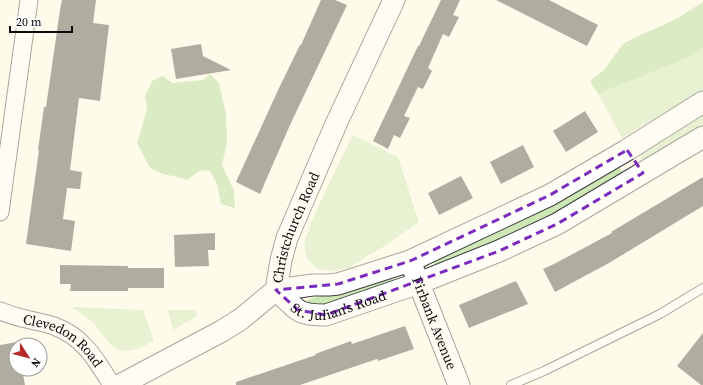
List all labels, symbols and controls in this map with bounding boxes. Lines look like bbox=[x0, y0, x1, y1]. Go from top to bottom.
scale bar bbox=[10, 8, 72, 34]
text: 20 m bbox=[16, 14, 42, 30]
street label: Christchurch Road bbox=[267, 169, 324, 285]
street label: Firbank Avenue bbox=[407, 274, 462, 373]
street label: St. Julian's Road bbox=[286, 285, 389, 325]
street label: Clevedon Road bbox=[21, 309, 108, 371]
north arrow bbox=[8, 337, 48, 377]
text: N bbox=[27, 355, 44, 370]

